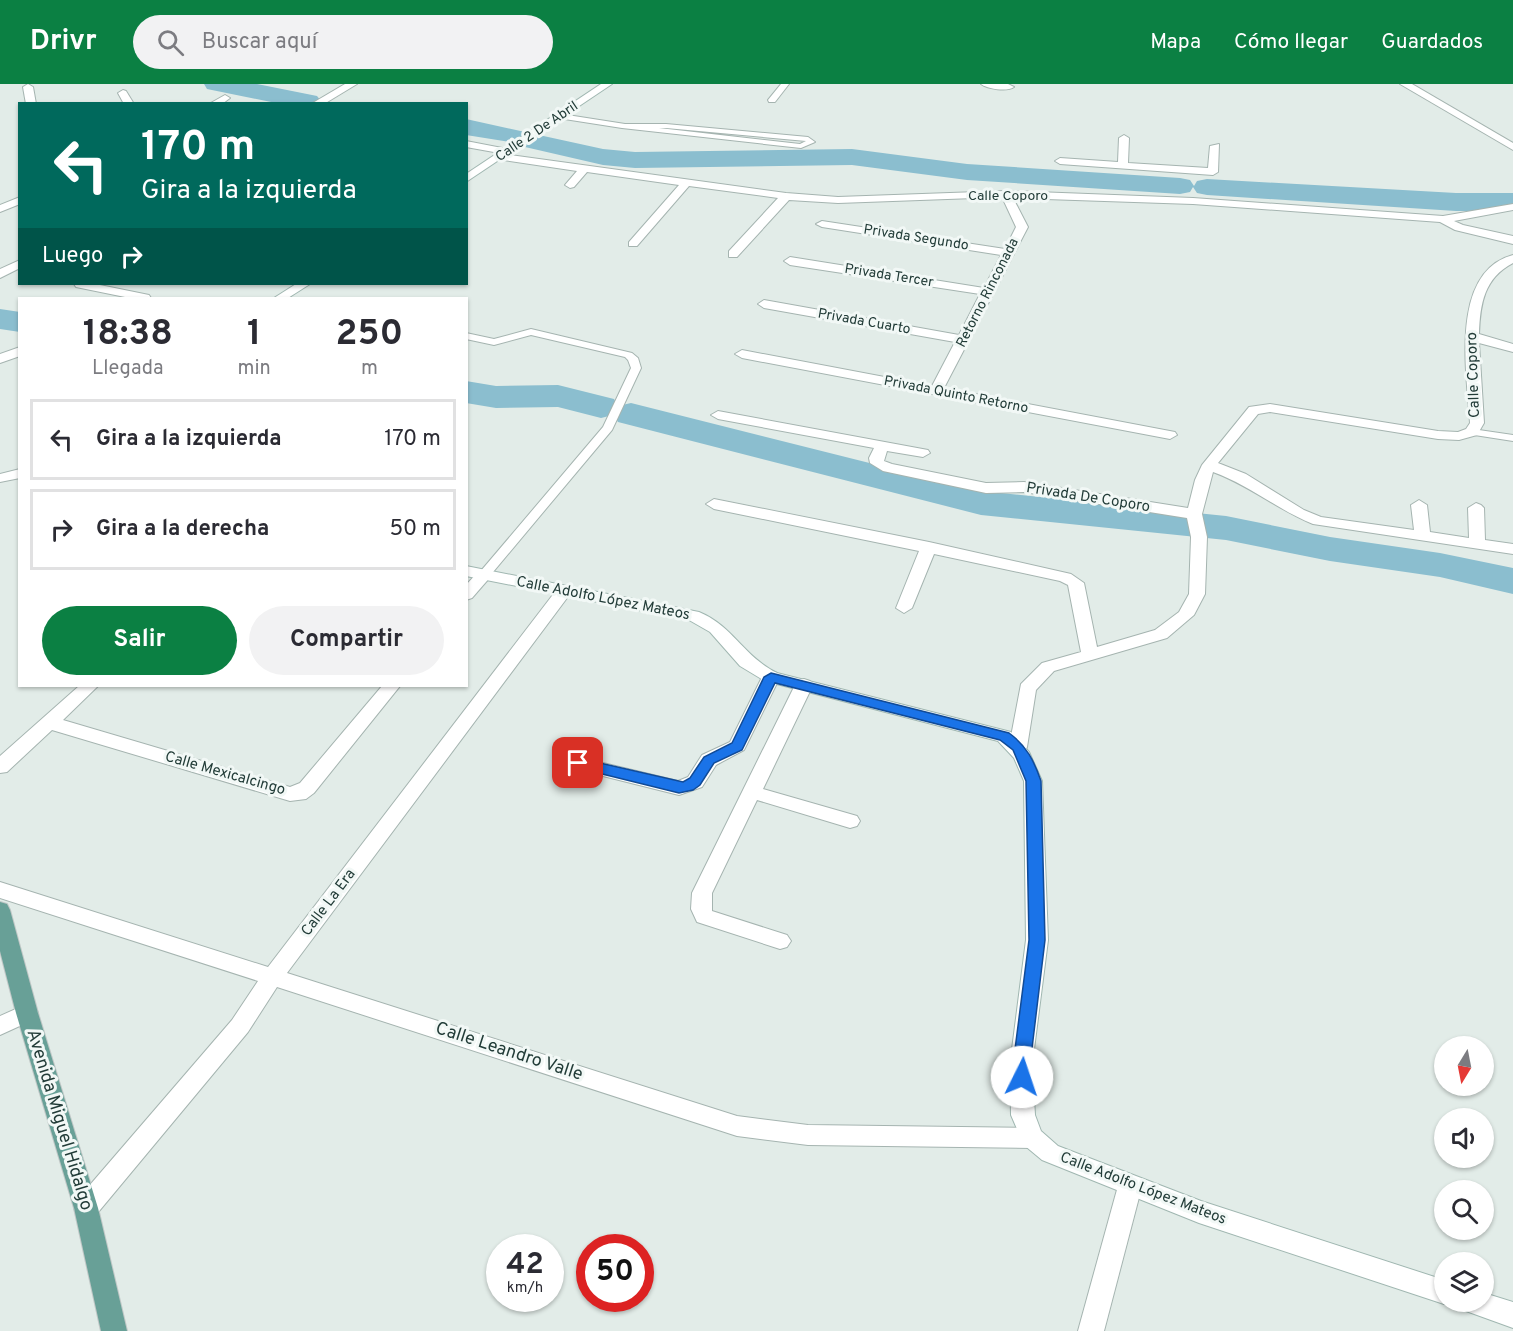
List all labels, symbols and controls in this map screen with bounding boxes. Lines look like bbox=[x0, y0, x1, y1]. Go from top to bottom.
search box bbox=[133, 15, 553, 69]
text: Drivr bbox=[30, 24, 97, 60]
icon: search bbox=[154, 26, 187, 59]
text: Buscar aquí bbox=[202, 29, 317, 56]
text: Mapa bbox=[1150, 29, 1201, 56]
text: Cómo llegar bbox=[1234, 29, 1348, 56]
text: Guardados bbox=[1381, 29, 1483, 56]
street label: Calle 2 De Abril bbox=[492, 98, 582, 166]
text: 170 m bbox=[141, 122, 255, 175]
icon: left bbox=[42, 126, 120, 204]
text: Gira a la izquierda bbox=[141, 174, 357, 208]
street label: Calle Coporo bbox=[968, 188, 1048, 205]
street label: Privada Segundo bbox=[862, 221, 970, 255]
street label: Retorno Rinconada bbox=[953, 236, 1023, 350]
icon: right bbox=[115, 240, 148, 273]
text: Luego bbox=[42, 243, 103, 270]
street label: Privada Tercer bbox=[843, 261, 935, 292]
street label: Privada Cuarto bbox=[816, 305, 912, 339]
text: 18:38 bbox=[83, 312, 173, 358]
text: 1 bbox=[247, 312, 261, 358]
text: 250 bbox=[336, 312, 403, 358]
street label: Calle Coporo bbox=[1463, 332, 1485, 418]
text: Llegada bbox=[92, 356, 164, 382]
text: min bbox=[238, 356, 271, 382]
text: m bbox=[361, 356, 378, 382]
street label: Privada Quinto Retorno bbox=[882, 373, 1030, 417]
icon: left bbox=[45, 423, 78, 456]
text: Gira a la izquierda bbox=[96, 426, 282, 453]
text: 170 m bbox=[384, 426, 441, 453]
street label: Privada De Coporo bbox=[1025, 479, 1151, 517]
icon: right bbox=[45, 513, 78, 546]
text: Gira a la derecha bbox=[96, 516, 269, 543]
text: 50 m bbox=[389, 516, 441, 543]
street label: Calle Adolfo López Mateos bbox=[515, 573, 691, 625]
button: Salir bbox=[42, 606, 237, 675]
button: Compartir bbox=[249, 606, 444, 675]
pin bbox=[552, 737, 603, 788]
icon: arrive bbox=[561, 746, 594, 779]
street label: Calle Mexicalcingo bbox=[163, 748, 287, 800]
street label: Calle La Era bbox=[298, 866, 360, 940]
street label: Calle Leandro Valle bbox=[432, 1017, 586, 1087]
street label: Avenida Miguel Hidalgo bbox=[20, 1027, 98, 1213]
north arrow bbox=[1434, 1036, 1494, 1096]
map controls bbox=[1434, 1036, 1494, 1312]
position arrow bbox=[990, 1045, 1054, 1109]
button: sound bbox=[1434, 1108, 1494, 1168]
street label: Calle Adolfo López Mateos bbox=[1057, 1148, 1229, 1230]
button: search bbox=[1434, 1180, 1494, 1240]
speed limit sign: 50 bbox=[576, 1234, 654, 1312]
text: 42 bbox=[506, 1247, 544, 1284]
button: layers bbox=[1434, 1252, 1494, 1312]
text: km/h bbox=[507, 1279, 543, 1298]

